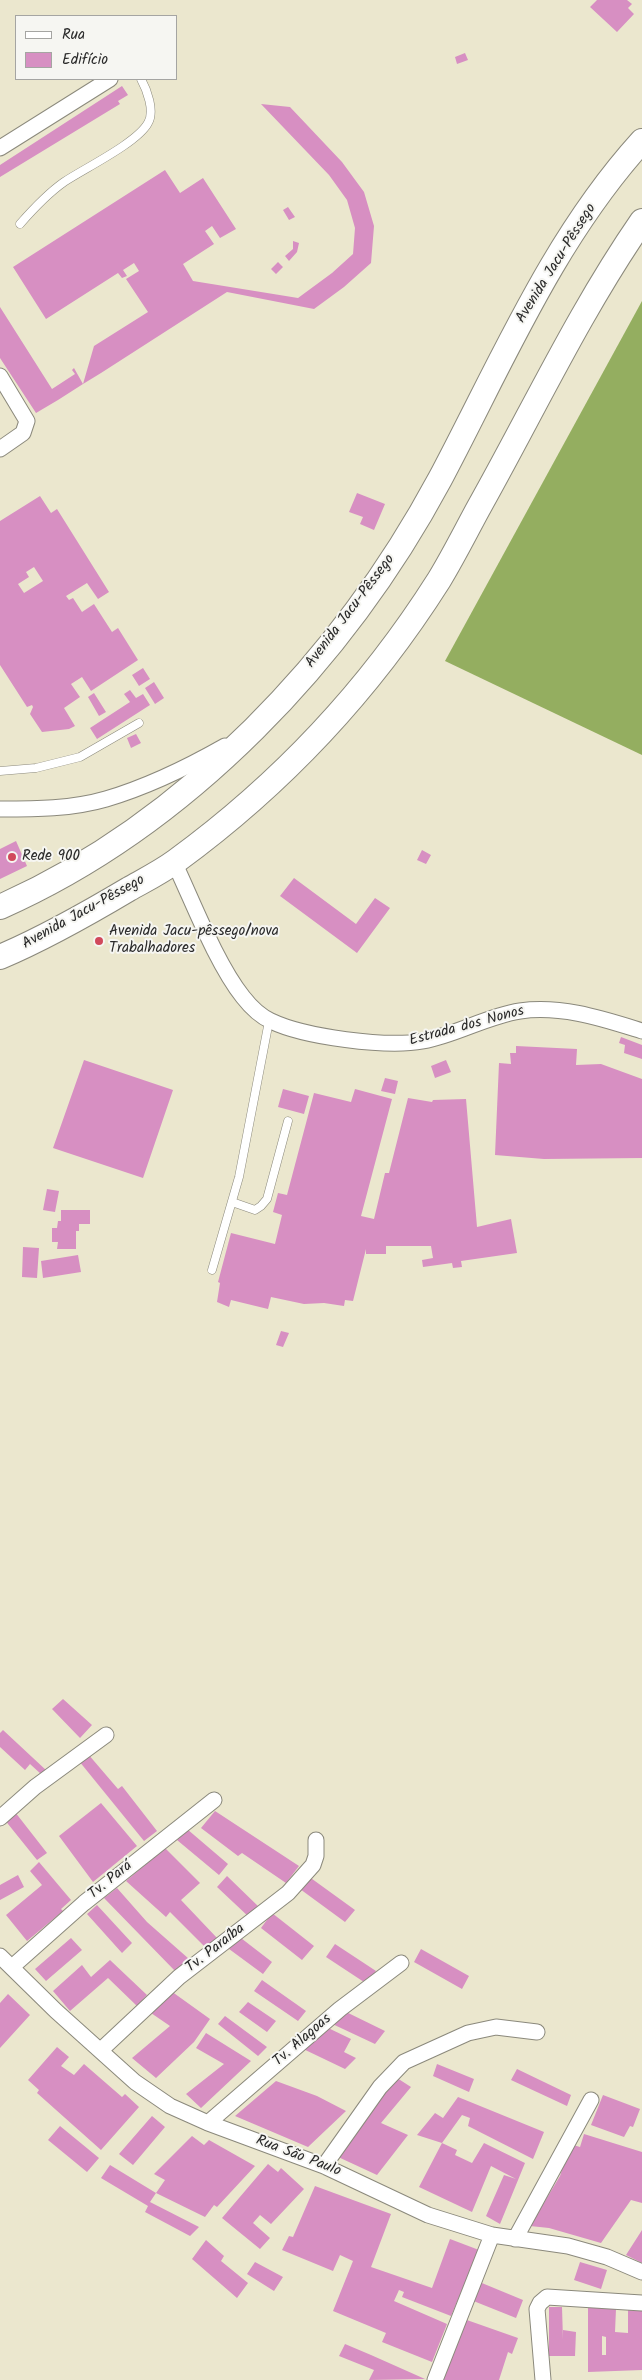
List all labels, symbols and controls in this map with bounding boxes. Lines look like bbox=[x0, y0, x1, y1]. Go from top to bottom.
legend bbox=[15, 15, 178, 80]
text: Rua bbox=[62, 23, 85, 47]
text: Edifício bbox=[62, 48, 108, 72]
street label: Avenida Jacu-Pêssego bbox=[513, 201, 601, 327]
street label: Avenida Jacu-Pêssego bbox=[302, 552, 400, 672]
place label: Rede 900 bbox=[22, 848, 80, 866]
marker: Rede 900 bbox=[6, 851, 18, 863]
street label: Avenida Jacu-Pêssego bbox=[20, 872, 148, 954]
place label: Avenida Jacu-pêssego/nova Trabalhadores bbox=[109, 923, 279, 958]
marker: Avenida Jacu-pêssego/nova Trabalhadores bbox=[93, 935, 105, 947]
street label: Estrada dos Nonos bbox=[408, 1003, 526, 1051]
street label: Tv. Pará bbox=[85, 1858, 137, 1904]
street label: Tv. Paraíba bbox=[183, 1920, 249, 1978]
street label: Tv. Alagoas bbox=[270, 2011, 336, 2071]
street label: Rua São Paulo bbox=[253, 2133, 343, 2181]

